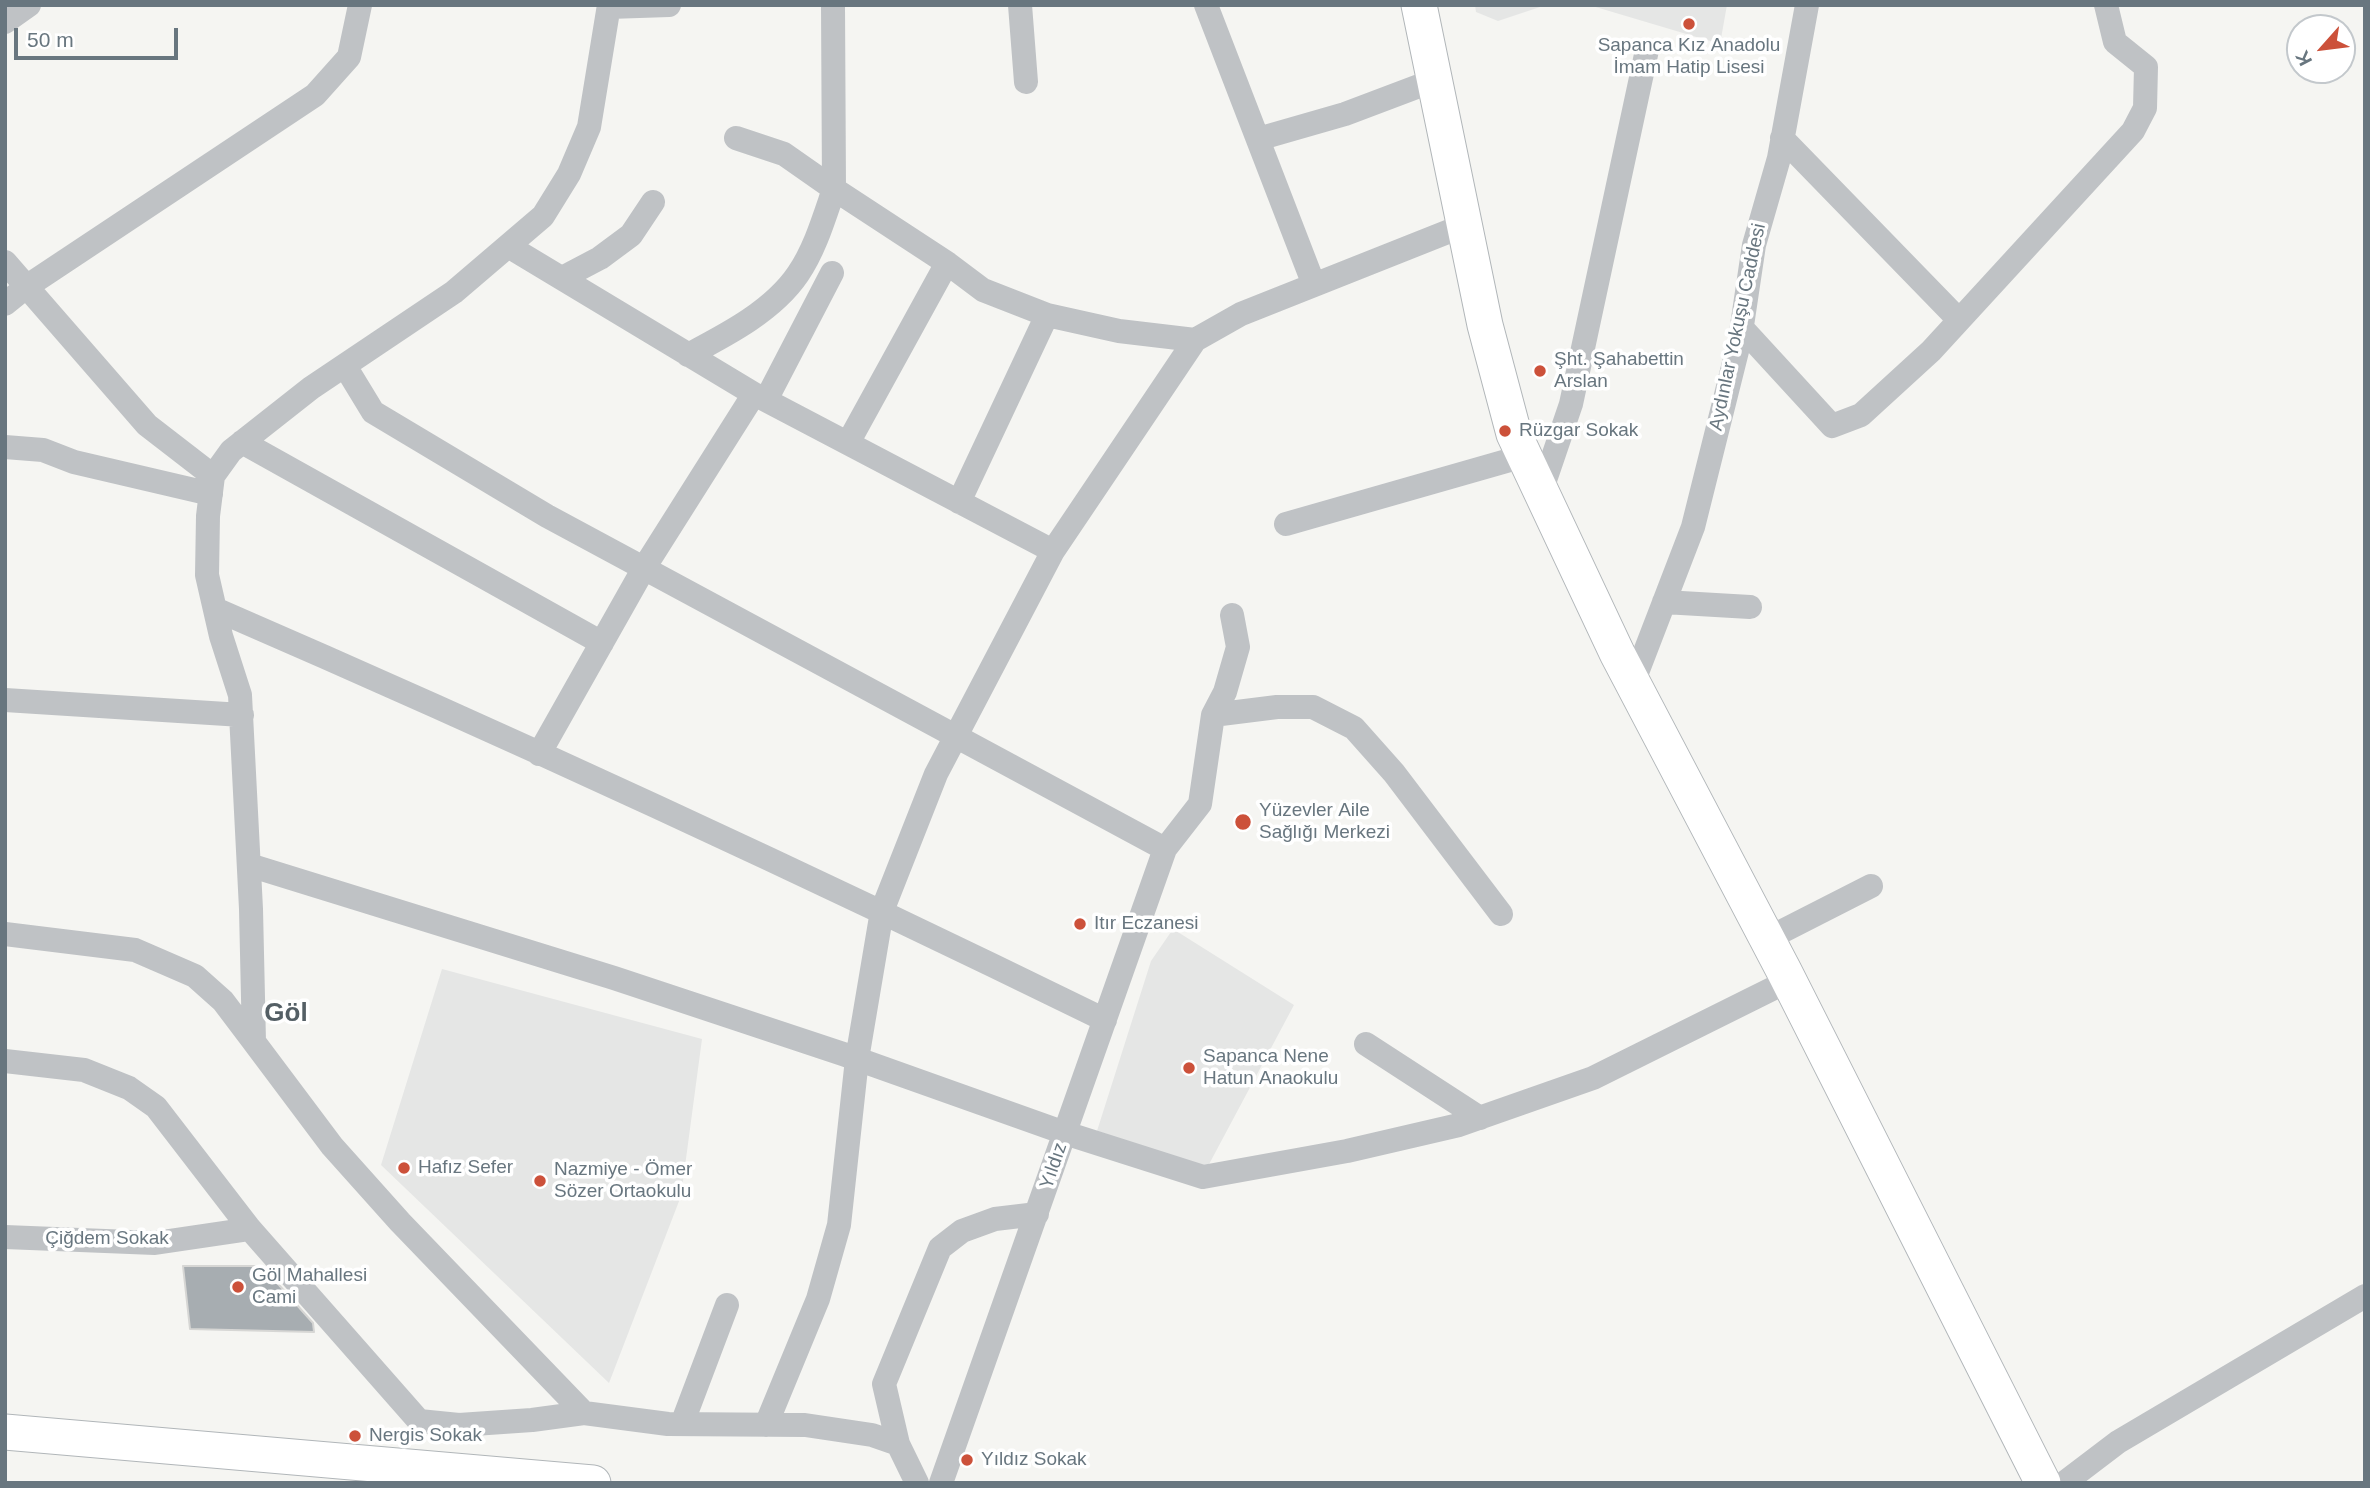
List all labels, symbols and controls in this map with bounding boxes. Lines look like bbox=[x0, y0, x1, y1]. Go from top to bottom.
scale bar bbox=[18, 14, 182, 58]
north arrow bbox=[2286, 14, 2356, 84]
marker: Sapanca Kız Anadolu İmam Hatip Lisesi bbox=[1681, 16, 1697, 32]
text: 50 m bbox=[27, 28, 74, 51]
place label: Sapanca Kız Anadolu İmam Hatip Lisesi bbox=[1598, 35, 1780, 79]
text: K bbox=[2291, 47, 2316, 69]
street label: Aydınlar Yokuşu Caddesi bbox=[1705, 221, 1771, 433]
place label: Şht. Şahabettin Arslan bbox=[1554, 349, 1684, 393]
marker: Şht. Şahabettin Arslan bbox=[1532, 363, 1548, 379]
place label: Rüzgar Sokak bbox=[1519, 420, 1638, 442]
marker: Rüzgar Sokak bbox=[1497, 423, 1513, 439]
place label: Yüzevler Aile Sağlığı Merkezi bbox=[1259, 800, 1390, 844]
marker: Yüzevler Aile Sağlığı Merkezi bbox=[1233, 812, 1253, 832]
place label: Itır Eczanesi bbox=[1094, 913, 1199, 935]
marker: Itır Eczanesi bbox=[1072, 916, 1088, 932]
district label: Göl bbox=[264, 998, 308, 1030]
place label: Sapanca Nene Hatun Anaokulu bbox=[1203, 1046, 1338, 1090]
marker: Sapanca Nene Hatun Anaokulu bbox=[1181, 1060, 1197, 1076]
street label: Yıldız bbox=[1035, 1140, 1073, 1192]
place label: Hafız Sefer bbox=[418, 1157, 513, 1179]
place label: Nazmiye - Ömer Sözer Ortaokulu bbox=[554, 1159, 692, 1203]
marker: Hafız Sefer bbox=[396, 1160, 412, 1176]
marker: Nazmiye - Ömer Sözer Ortaokulu bbox=[532, 1173, 548, 1189]
street label: Çiğdem Sokak bbox=[45, 1228, 169, 1250]
place label: Göl Mahallesi Cami bbox=[252, 1265, 367, 1309]
marker: Göl Mahallesi Cami bbox=[230, 1279, 246, 1295]
place label: Nergis Sokak bbox=[369, 1425, 482, 1447]
marker: Nergis Sokak bbox=[347, 1428, 363, 1444]
place label: Yıldız Sokak bbox=[981, 1449, 1087, 1471]
marker: Yıldız Sokak bbox=[959, 1452, 975, 1468]

